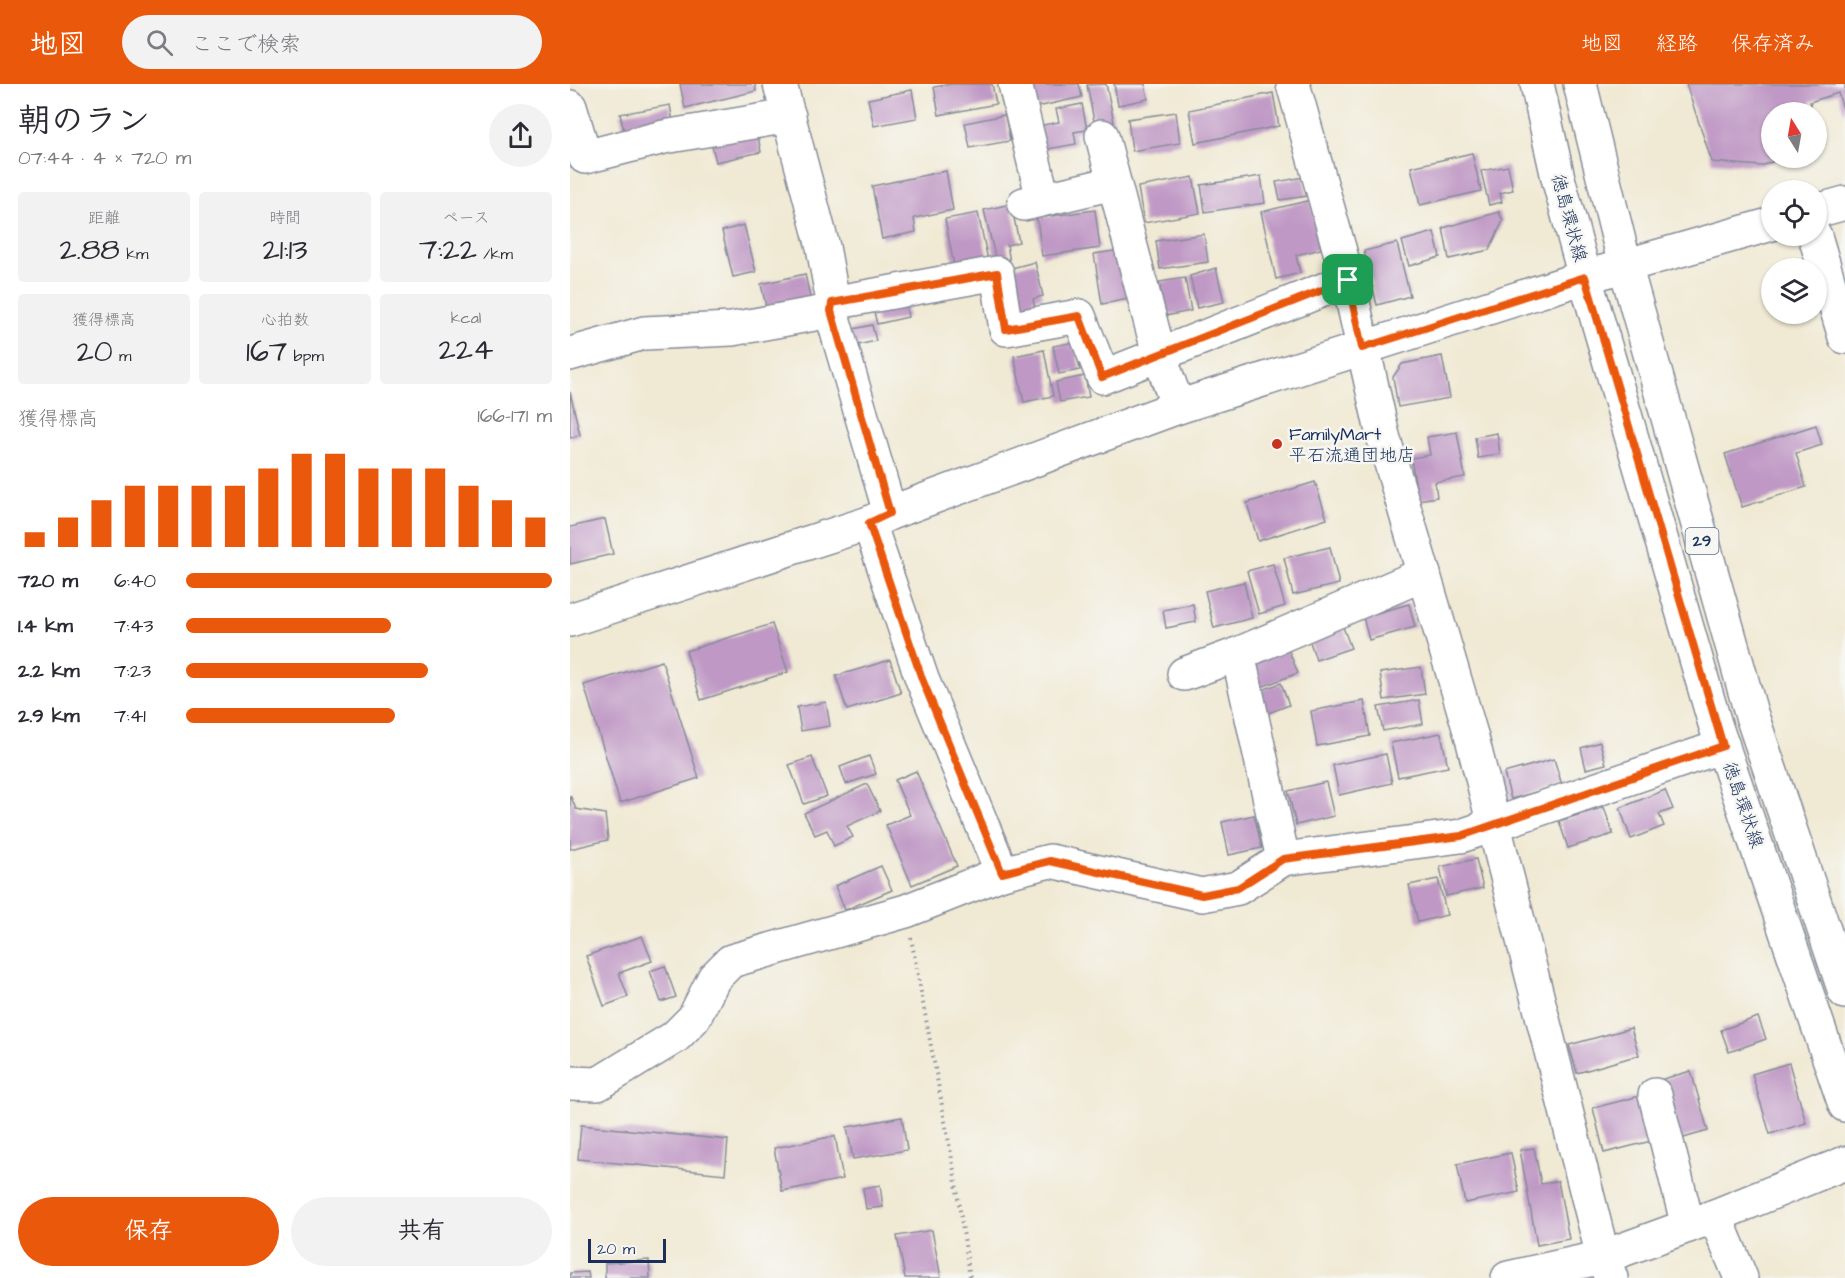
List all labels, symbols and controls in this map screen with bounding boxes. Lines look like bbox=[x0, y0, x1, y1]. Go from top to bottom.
search box bbox=[122, 15, 542, 69]
text: 地図 bbox=[30, 25, 86, 64]
icon: search bbox=[143, 26, 176, 59]
text: ここで検索 bbox=[191, 29, 301, 60]
text: 地図 bbox=[1581, 29, 1623, 58]
text: 経路 bbox=[1656, 29, 1698, 58]
text: 保存済み bbox=[1731, 29, 1815, 58]
text: 朝のラン bbox=[18, 98, 150, 144]
north arrow bbox=[1761, 102, 1827, 168]
map controls bbox=[1761, 102, 1827, 324]
button: share bbox=[489, 104, 552, 167]
text: 07:44 · 4 × 720 m bbox=[18, 144, 191, 172]
street label: 徳島環状線 bbox=[1545, 171, 1593, 265]
button: locate bbox=[1761, 180, 1827, 246]
text: 距離 bbox=[88, 207, 120, 229]
text: 時間 bbox=[269, 207, 301, 229]
text: ペース bbox=[442, 207, 490, 229]
text: 2.88 bbox=[60, 229, 120, 271]
text: 21:13 bbox=[262, 229, 308, 271]
text: 7:22 bbox=[419, 229, 477, 271]
text: km bbox=[120, 243, 148, 265]
text: /km bbox=[477, 243, 513, 265]
pin bbox=[1322, 254, 1373, 305]
button: layers bbox=[1761, 258, 1827, 324]
icon: arrive bbox=[1331, 263, 1364, 296]
text: kcal bbox=[451, 307, 481, 329]
text: 獲得標高 bbox=[72, 309, 136, 331]
text: 心拍数 bbox=[261, 309, 309, 331]
text: 224 bbox=[439, 329, 493, 371]
text: 20 bbox=[77, 331, 113, 373]
text: 167 bbox=[246, 331, 287, 373]
text: m bbox=[113, 345, 131, 367]
text: bpm bbox=[287, 345, 324, 367]
text: 166–171 m bbox=[477, 402, 552, 430]
text: 獲得標高 bbox=[18, 405, 98, 433]
place label: FamilyMart 平石流通団地店 bbox=[1289, 422, 1415, 468]
marker: FamilyMart 平石流通団地店 bbox=[1270, 437, 1284, 451]
road number: 29 bbox=[1686, 528, 1718, 554]
text: 720 m bbox=[18, 567, 78, 595]
text: 6:40 bbox=[114, 567, 156, 595]
text: 1.4 km bbox=[18, 612, 73, 640]
text: 7:43 bbox=[114, 612, 153, 640]
text: 2.2 km bbox=[18, 657, 80, 685]
text: 7:23 bbox=[114, 657, 151, 685]
text: 2.9 km bbox=[18, 702, 80, 730]
text: 7:41 bbox=[114, 702, 146, 730]
street label: 徳島環状線 bbox=[1717, 758, 1769, 852]
button: 保存 bbox=[18, 1197, 279, 1266]
button: 共有 bbox=[291, 1197, 552, 1266]
scale bar bbox=[588, 1236, 666, 1264]
text: 20 m bbox=[597, 1238, 635, 1260]

